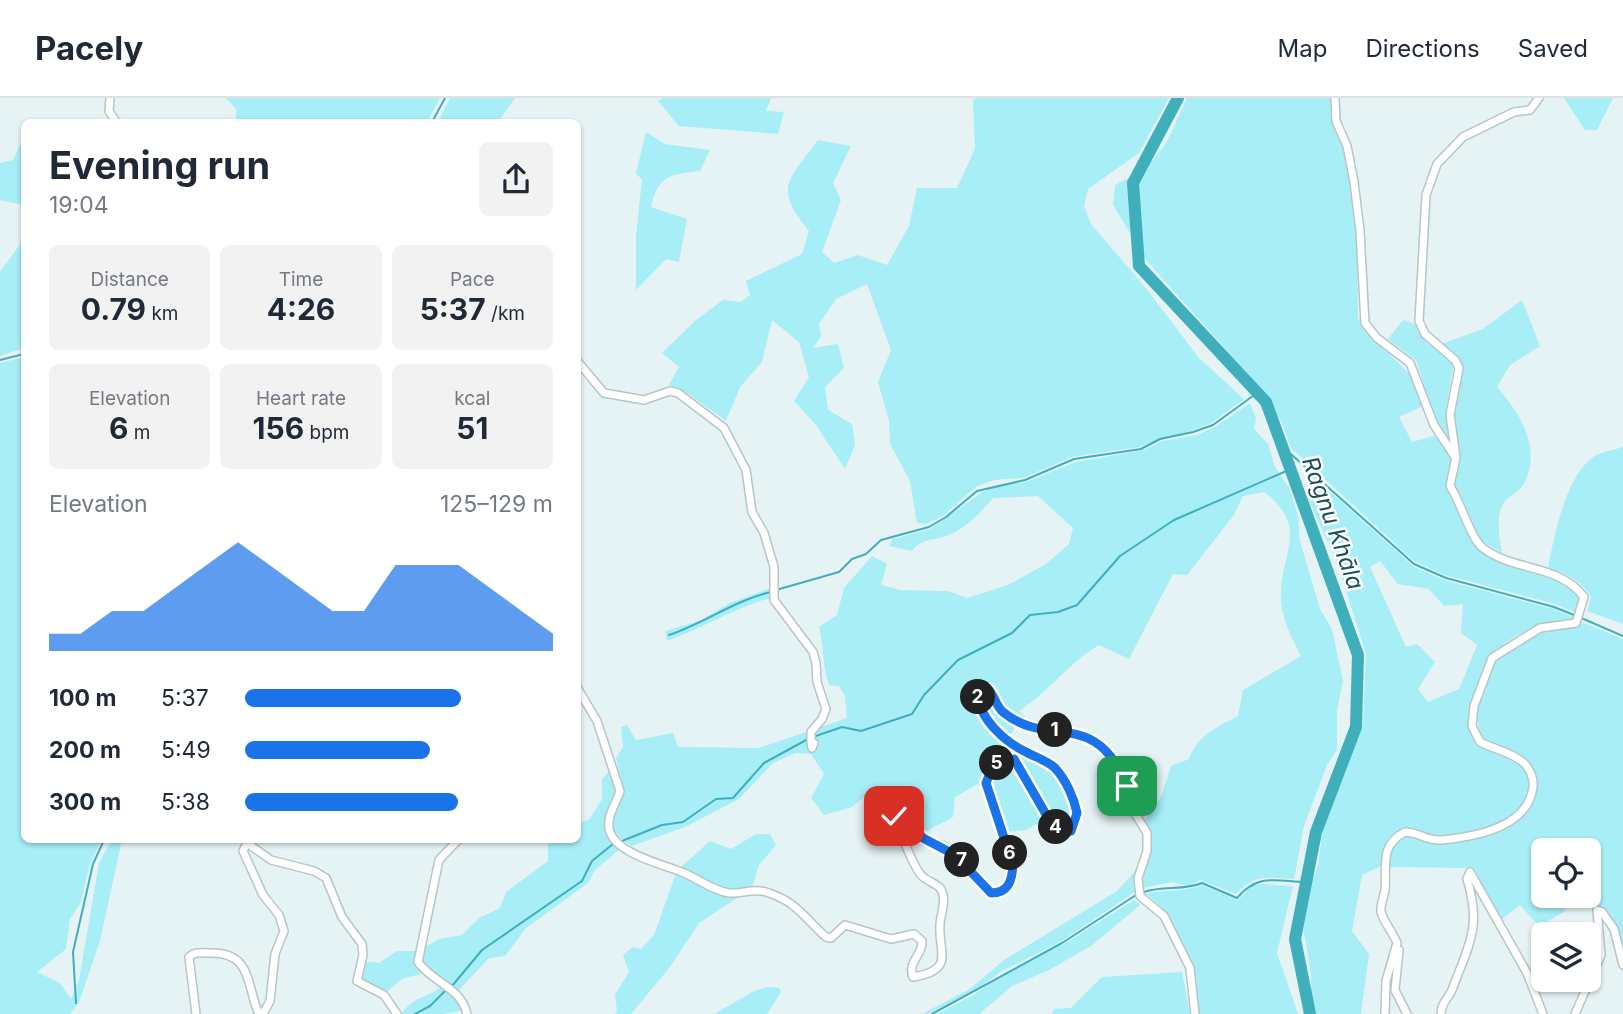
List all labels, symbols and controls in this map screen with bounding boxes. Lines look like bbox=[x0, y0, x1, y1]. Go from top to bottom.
text: Pacely bbox=[35, 28, 143, 68]
text: Map bbox=[1278, 34, 1327, 63]
text: Directions bbox=[1365, 34, 1480, 63]
text: Saved bbox=[1518, 34, 1588, 63]
text: Evening run bbox=[49, 142, 270, 188]
button: share bbox=[479, 142, 553, 216]
text: 19:04 bbox=[49, 191, 109, 219]
text: Distance bbox=[90, 268, 169, 291]
text: Time bbox=[279, 268, 323, 291]
text: Pace bbox=[450, 268, 495, 291]
text: 0.79 bbox=[81, 291, 146, 327]
text: 4:26 bbox=[267, 291, 335, 327]
text: 5:37 bbox=[420, 291, 486, 327]
text: km bbox=[146, 302, 179, 325]
text: /km bbox=[486, 302, 525, 325]
text: Elevation bbox=[89, 387, 170, 410]
text: Heart rate bbox=[256, 387, 346, 410]
text: kcal bbox=[454, 387, 490, 410]
text: 6 bbox=[109, 410, 128, 446]
text: 156 bbox=[253, 410, 304, 446]
text: 51 bbox=[456, 410, 488, 446]
text: m bbox=[128, 421, 150, 444]
text: bpm bbox=[304, 421, 349, 444]
water label: Ragnu Khāla bbox=[1296, 453, 1370, 593]
text: Elevation bbox=[49, 490, 148, 518]
text: 125–129 m bbox=[440, 490, 553, 518]
pin: 2 bbox=[960, 680, 996, 714]
text: 100 m bbox=[49, 684, 116, 712]
text: 5:37 bbox=[161, 684, 209, 712]
text: 2 bbox=[972, 685, 983, 708]
pin: 1 bbox=[1038, 712, 1072, 748]
text: 1 bbox=[1050, 718, 1059, 741]
text: 200 m bbox=[49, 736, 121, 764]
text: 5:49 bbox=[161, 736, 211, 764]
pin: 5 bbox=[979, 746, 1014, 780]
text: 5 bbox=[990, 751, 1003, 774]
pin bbox=[1097, 756, 1157, 816]
icon: arrive bbox=[1108, 767, 1146, 805]
pin bbox=[864, 786, 924, 846]
text: 300 m bbox=[49, 788, 121, 816]
text: 5:38 bbox=[161, 788, 210, 816]
icon: check bbox=[875, 797, 913, 835]
pin: 4 bbox=[1038, 810, 1074, 844]
text: 4 bbox=[1049, 815, 1062, 838]
pin: 6 bbox=[992, 836, 1028, 870]
map controls bbox=[1531, 838, 1601, 992]
button: locate bbox=[1531, 838, 1601, 908]
text: 6 bbox=[1003, 841, 1016, 864]
pin: 7 bbox=[944, 842, 979, 878]
text: 7 bbox=[956, 848, 967, 871]
button: layers bbox=[1531, 922, 1601, 992]

